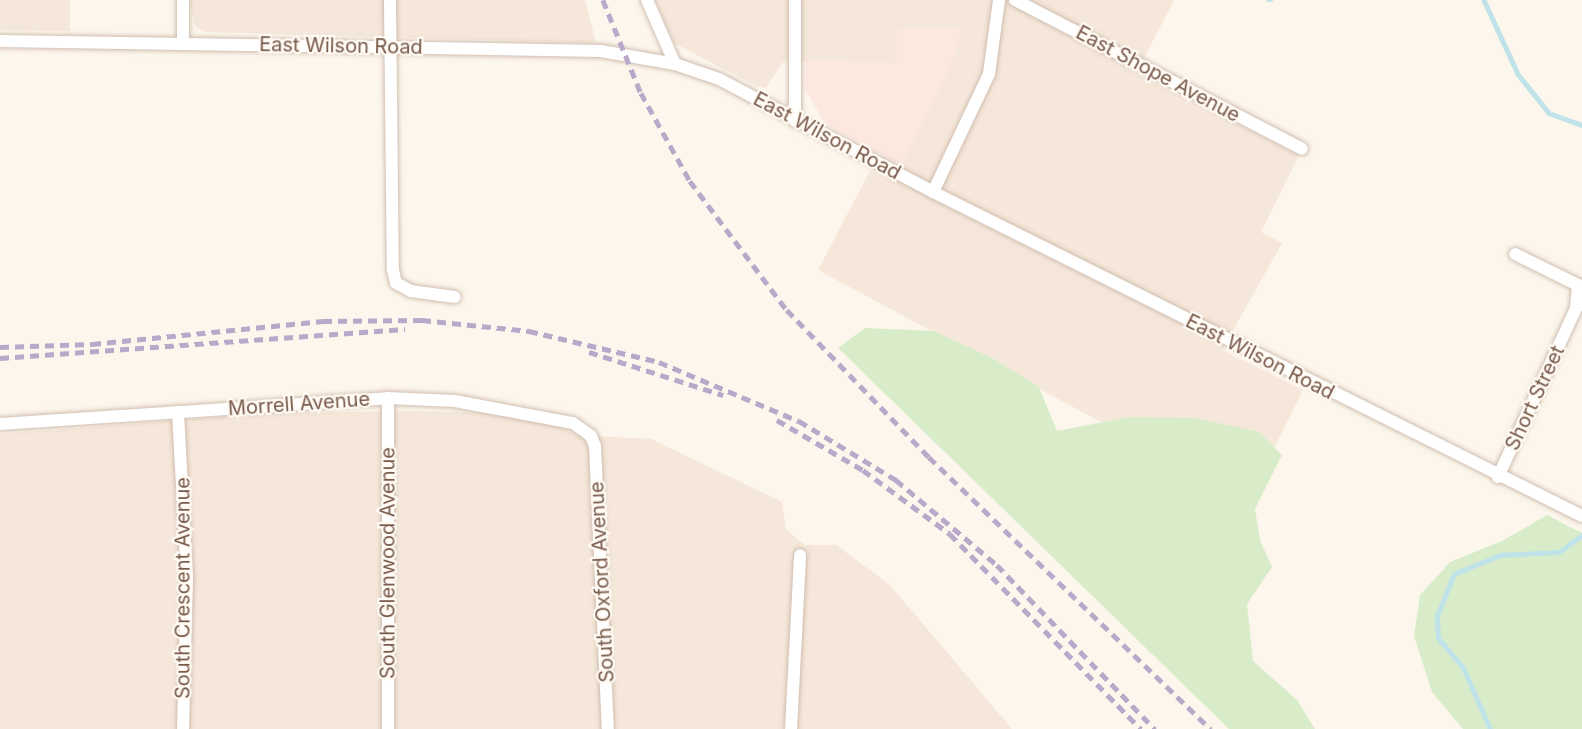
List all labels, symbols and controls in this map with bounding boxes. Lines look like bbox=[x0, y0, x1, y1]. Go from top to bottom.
street label: East Shope Avenue bbox=[1072, 21, 1244, 127]
street label: East Wilson Road bbox=[259, 33, 423, 59]
street label: East Wilson Road bbox=[749, 87, 905, 185]
street label: East Wilson Road bbox=[1182, 309, 1338, 405]
street label: Short Street bbox=[1500, 342, 1570, 454]
street label: Morrell Avenue bbox=[227, 387, 371, 421]
street label: South Glenwood Avenue bbox=[376, 447, 400, 679]
street label: South Crescent Avenue bbox=[171, 477, 195, 699]
street label: South Oxford Avenue bbox=[585, 481, 619, 683]

